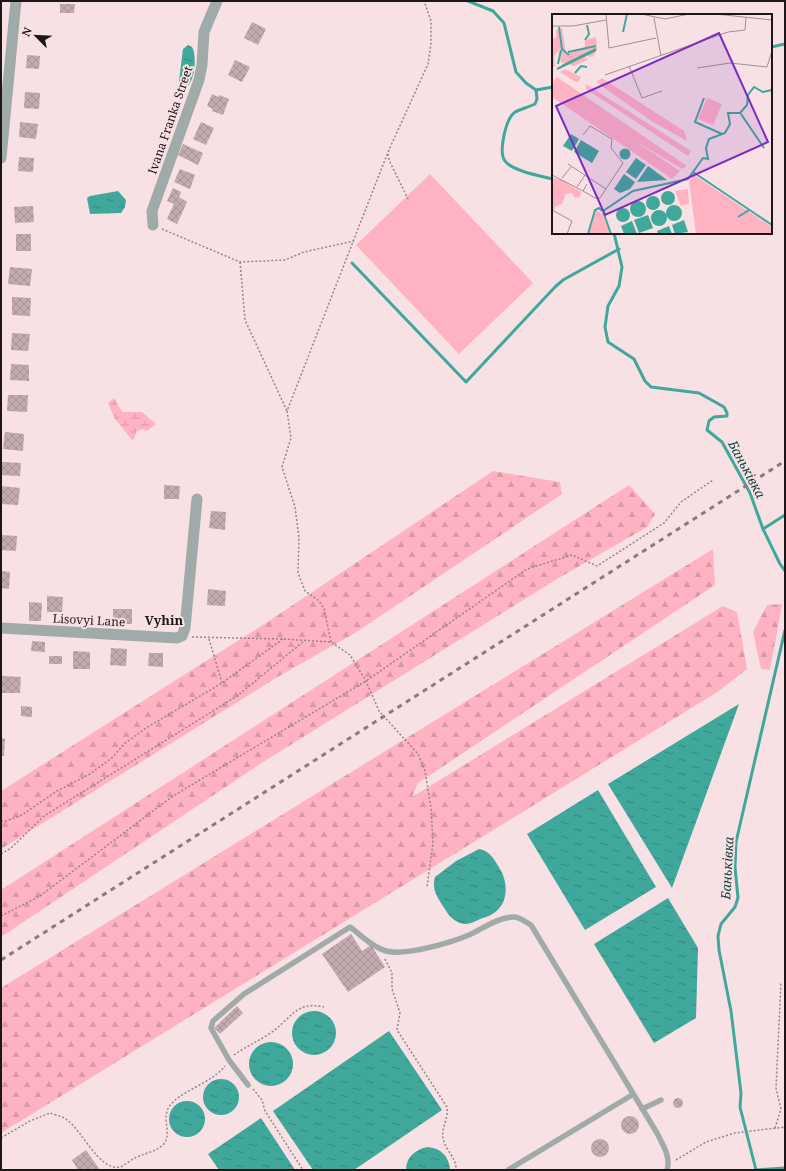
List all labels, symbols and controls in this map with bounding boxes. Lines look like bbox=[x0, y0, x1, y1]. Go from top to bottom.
inset map bbox=[552, 14, 772, 234]
north arrow bbox=[16, 16, 56, 56]
text: N bbox=[18, 24, 35, 39]
street label: Ivana Franka Street bbox=[144, 64, 196, 176]
water label: Баньківка bbox=[724, 436, 770, 502]
street label: Lisovyi Lane bbox=[52, 610, 126, 630]
district label: Vyhin bbox=[145, 611, 184, 629]
water label: Баньківка bbox=[716, 835, 738, 901]

